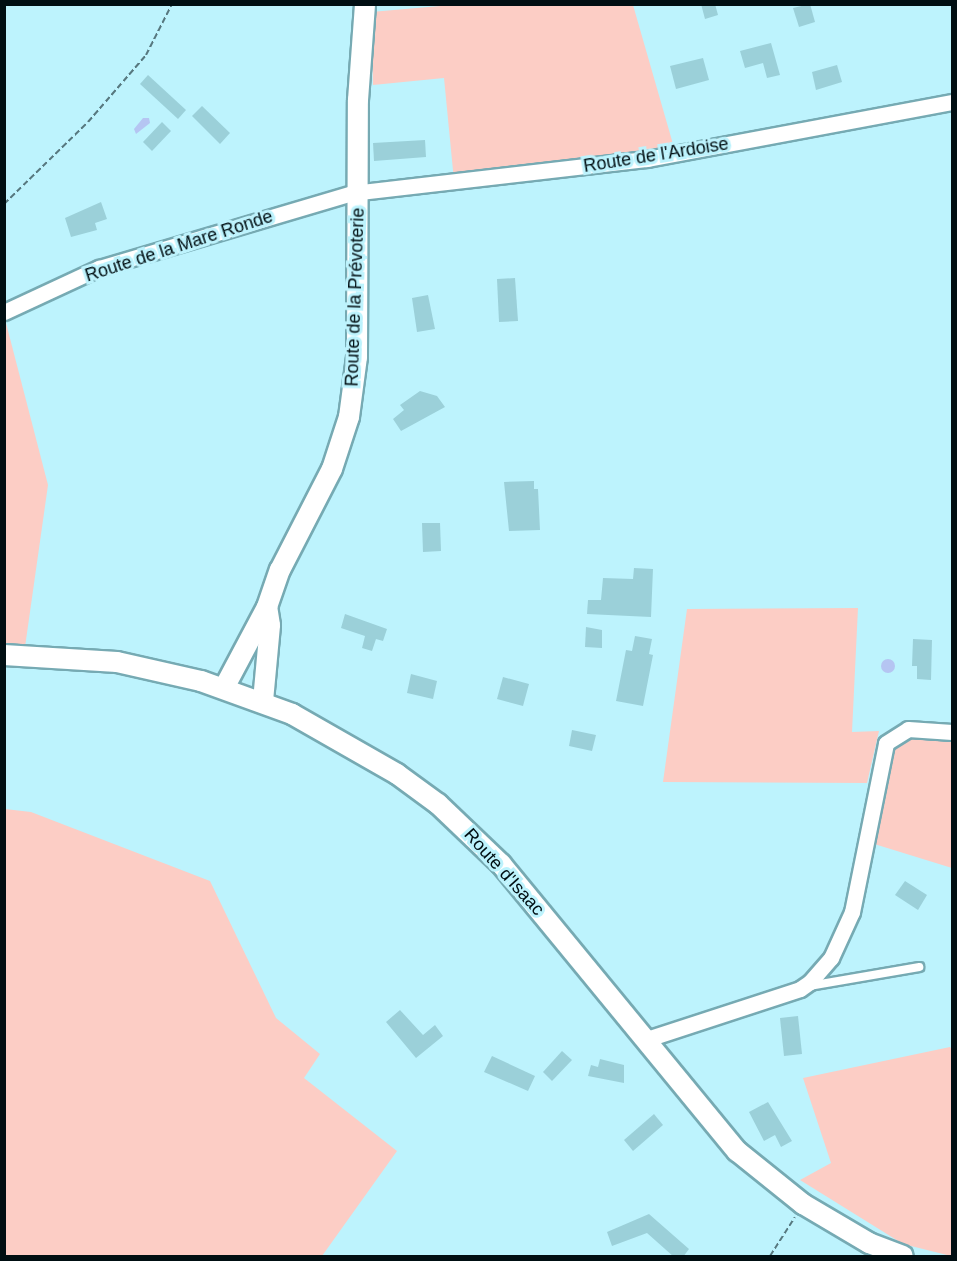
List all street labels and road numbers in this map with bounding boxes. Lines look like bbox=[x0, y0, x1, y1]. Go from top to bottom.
street label: Route de l'Ardoise bbox=[582, 133, 730, 177]
street label: Route de la Mare Ronde bbox=[82, 205, 276, 287]
street label: Route de la Prévoterie bbox=[341, 207, 369, 387]
street label: Route d'Isaac bbox=[459, 824, 549, 920]

